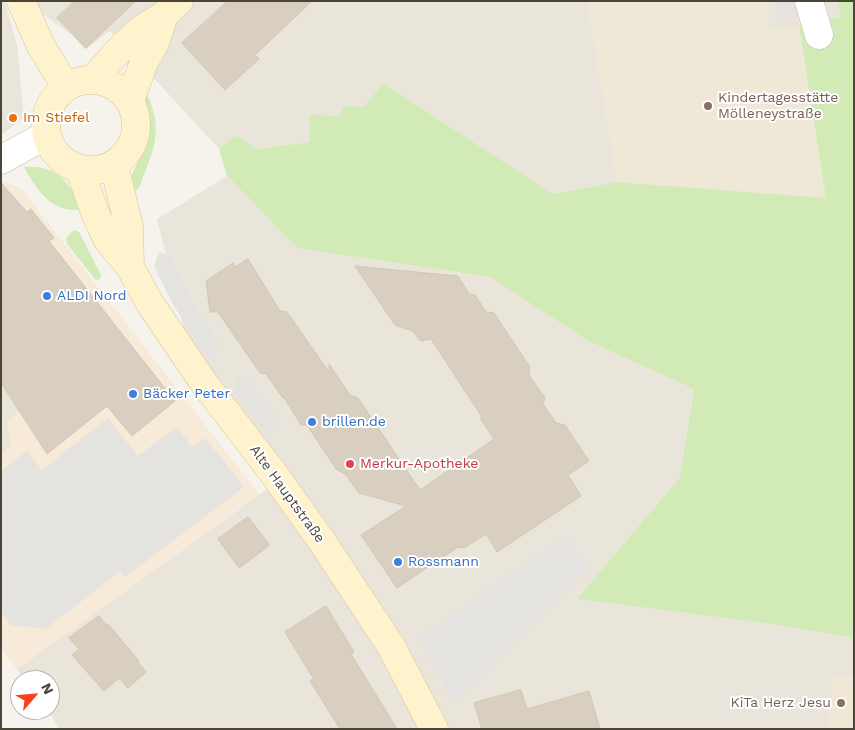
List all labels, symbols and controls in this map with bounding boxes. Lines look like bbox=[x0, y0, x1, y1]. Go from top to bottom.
place label: Kindertagesstätte Mölleneystraße bbox=[718, 90, 838, 122]
marker: Kindertagesstätte Mölleneystraße bbox=[702, 100, 714, 112]
place label: Im Stiefel bbox=[23, 110, 89, 126]
marker: Im Stiefel bbox=[7, 112, 19, 124]
place label: ALDI Nord bbox=[57, 288, 126, 304]
marker: ALDI Nord bbox=[41, 290, 53, 302]
place label: Bäcker Peter bbox=[143, 386, 230, 402]
marker: Bäcker Peter bbox=[127, 388, 139, 400]
place label: brillen.de bbox=[322, 414, 386, 430]
marker: brillen.de bbox=[306, 416, 318, 428]
street label: Alte Hauptstraße bbox=[246, 442, 328, 546]
place label: Merkur-Apotheke bbox=[360, 456, 478, 472]
marker: Merkur-Apotheke bbox=[344, 458, 356, 470]
place label: Rossmann bbox=[408, 554, 479, 570]
marker: Rossmann bbox=[392, 556, 404, 568]
north arrow bbox=[10, 670, 60, 720]
text: N bbox=[38, 680, 57, 697]
place label: KiTa Herz Jesu bbox=[730, 695, 831, 711]
marker: KiTa Herz Jesu bbox=[835, 697, 847, 709]

